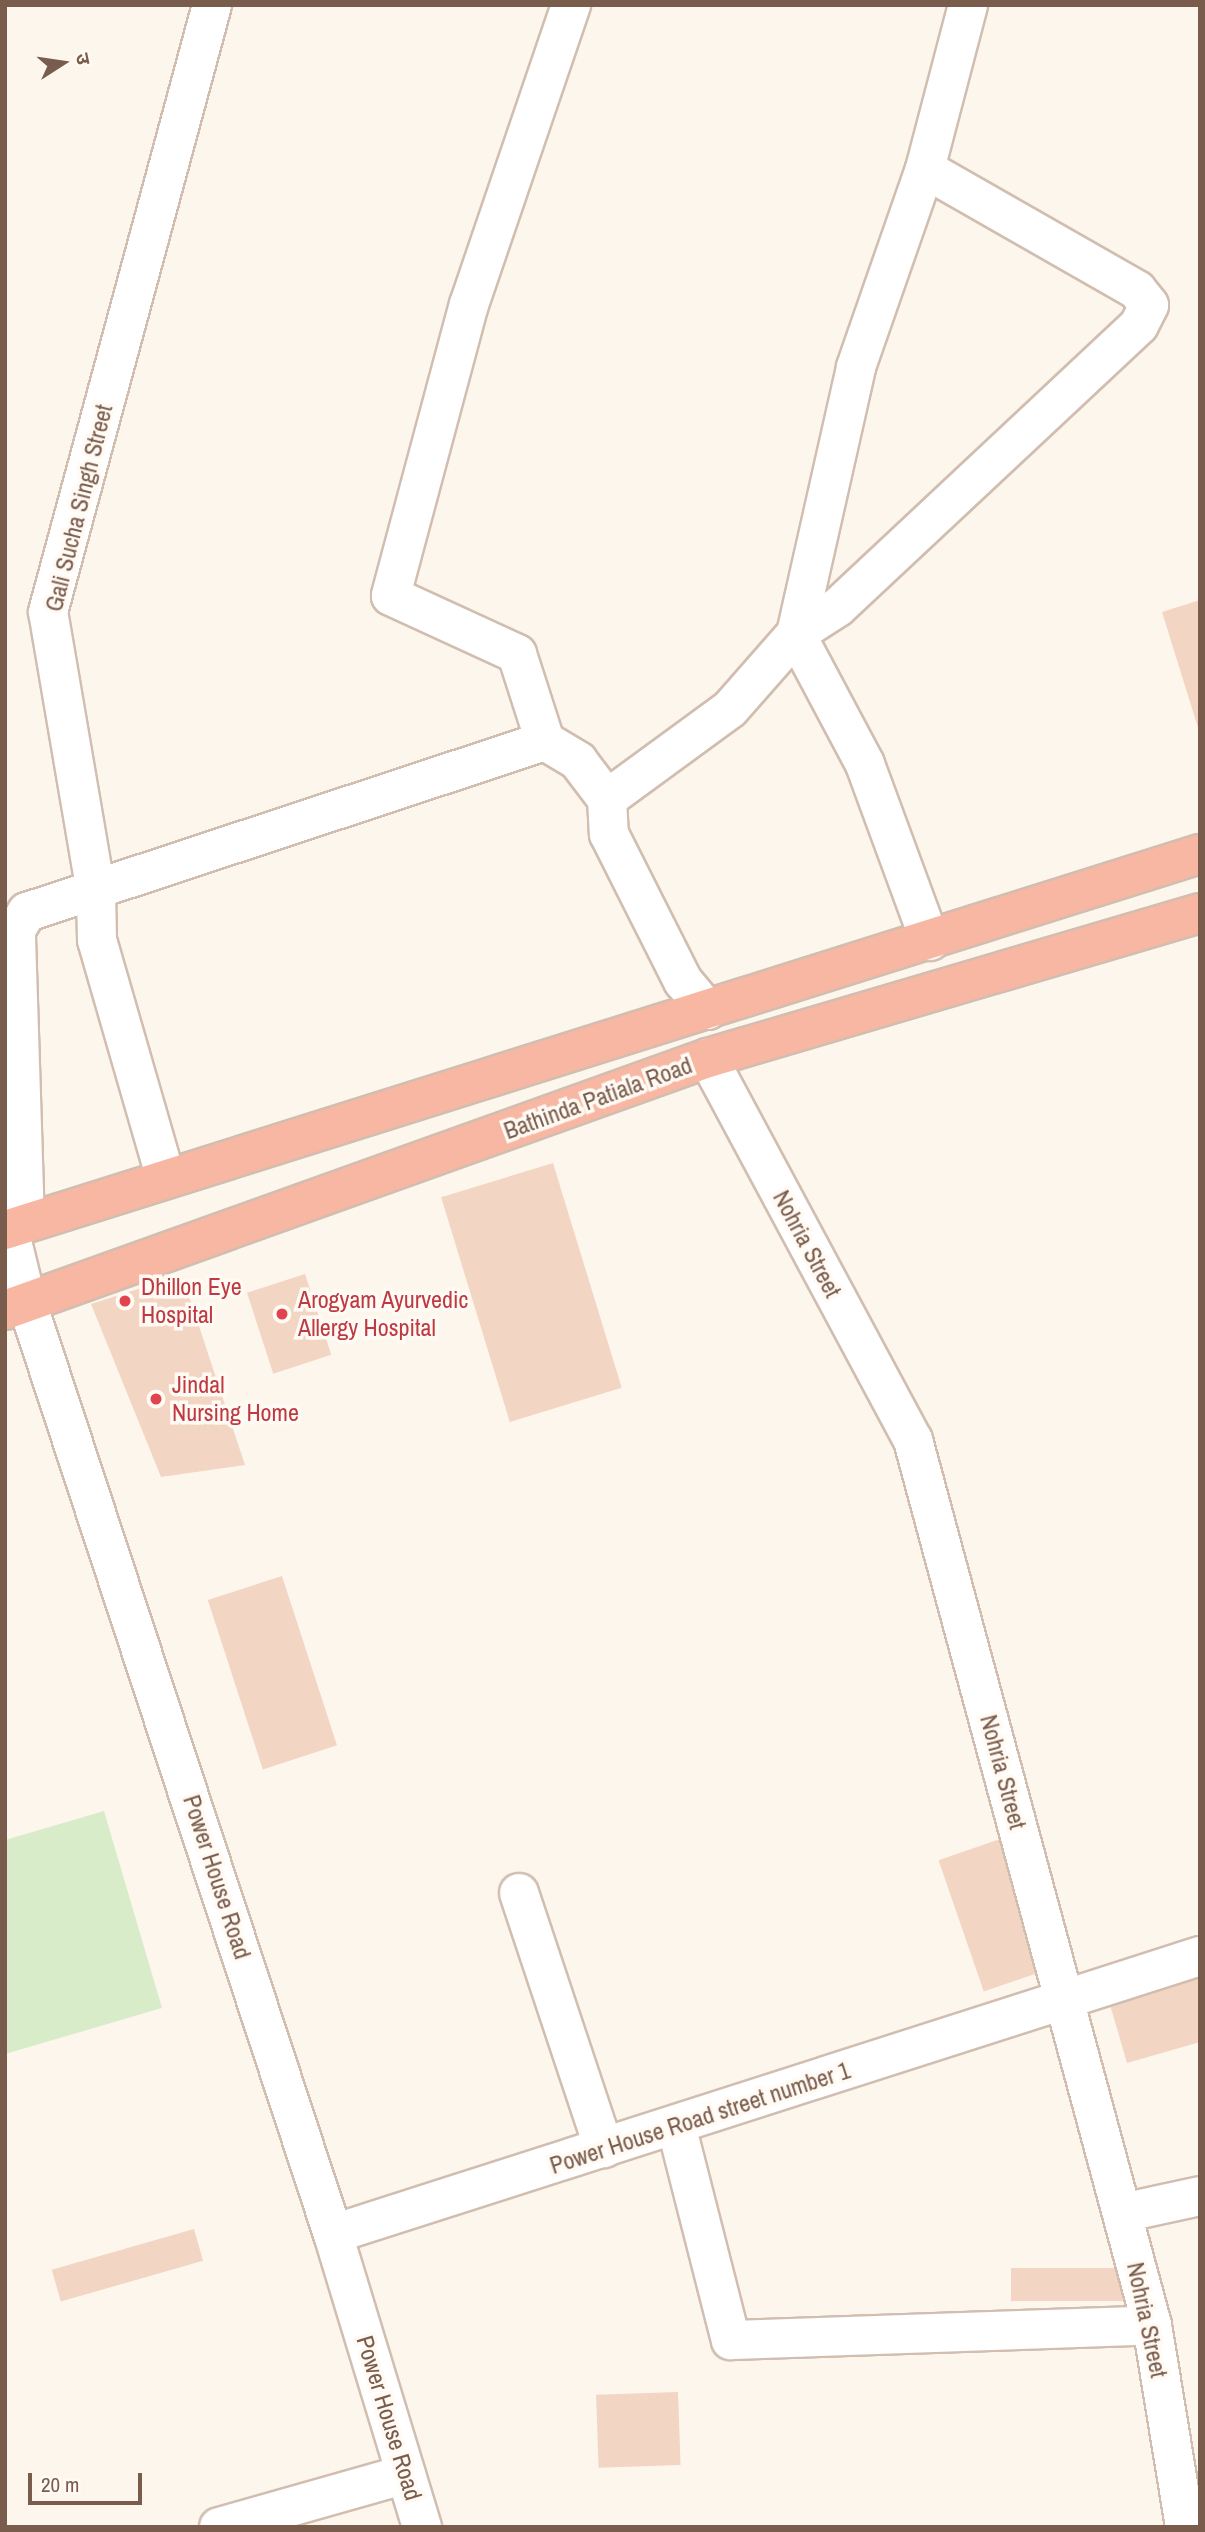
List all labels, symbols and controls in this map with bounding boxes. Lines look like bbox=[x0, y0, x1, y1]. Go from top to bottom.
north arrow bbox=[28, 28, 98, 98]
text: उ bbox=[70, 50, 97, 67]
street label: Gali Sucha Singh Street bbox=[39, 402, 119, 614]
street label: Bathinda Patiala Road bbox=[500, 1051, 696, 1145]
street label: Nohria Street bbox=[767, 1186, 847, 1302]
place label: Dhillon Eye Hospital bbox=[141, 1273, 242, 1329]
place label: Arogyam Ayurvedic Allergy Hospital bbox=[298, 1286, 469, 1342]
marker: Dhillon Eye Hospital bbox=[115, 1291, 135, 1311]
marker: Arogyam Ayurvedic Allergy Hospital bbox=[272, 1304, 292, 1324]
place label: Jindal Nursing Home bbox=[172, 1371, 299, 1427]
marker: Jindal Nursing Home bbox=[146, 1389, 166, 1409]
street label: Nohria Street bbox=[974, 1712, 1032, 1832]
street label: Power House Road bbox=[177, 1791, 257, 1963]
street label: Power House Road street number 1 bbox=[546, 2056, 854, 2180]
street label: Nohria Street bbox=[1121, 2260, 1173, 2380]
street label: Power House Road bbox=[350, 2332, 428, 2504]
scale bar bbox=[32, 2458, 145, 2502]
text: 20 m bbox=[41, 2470, 79, 2499]

